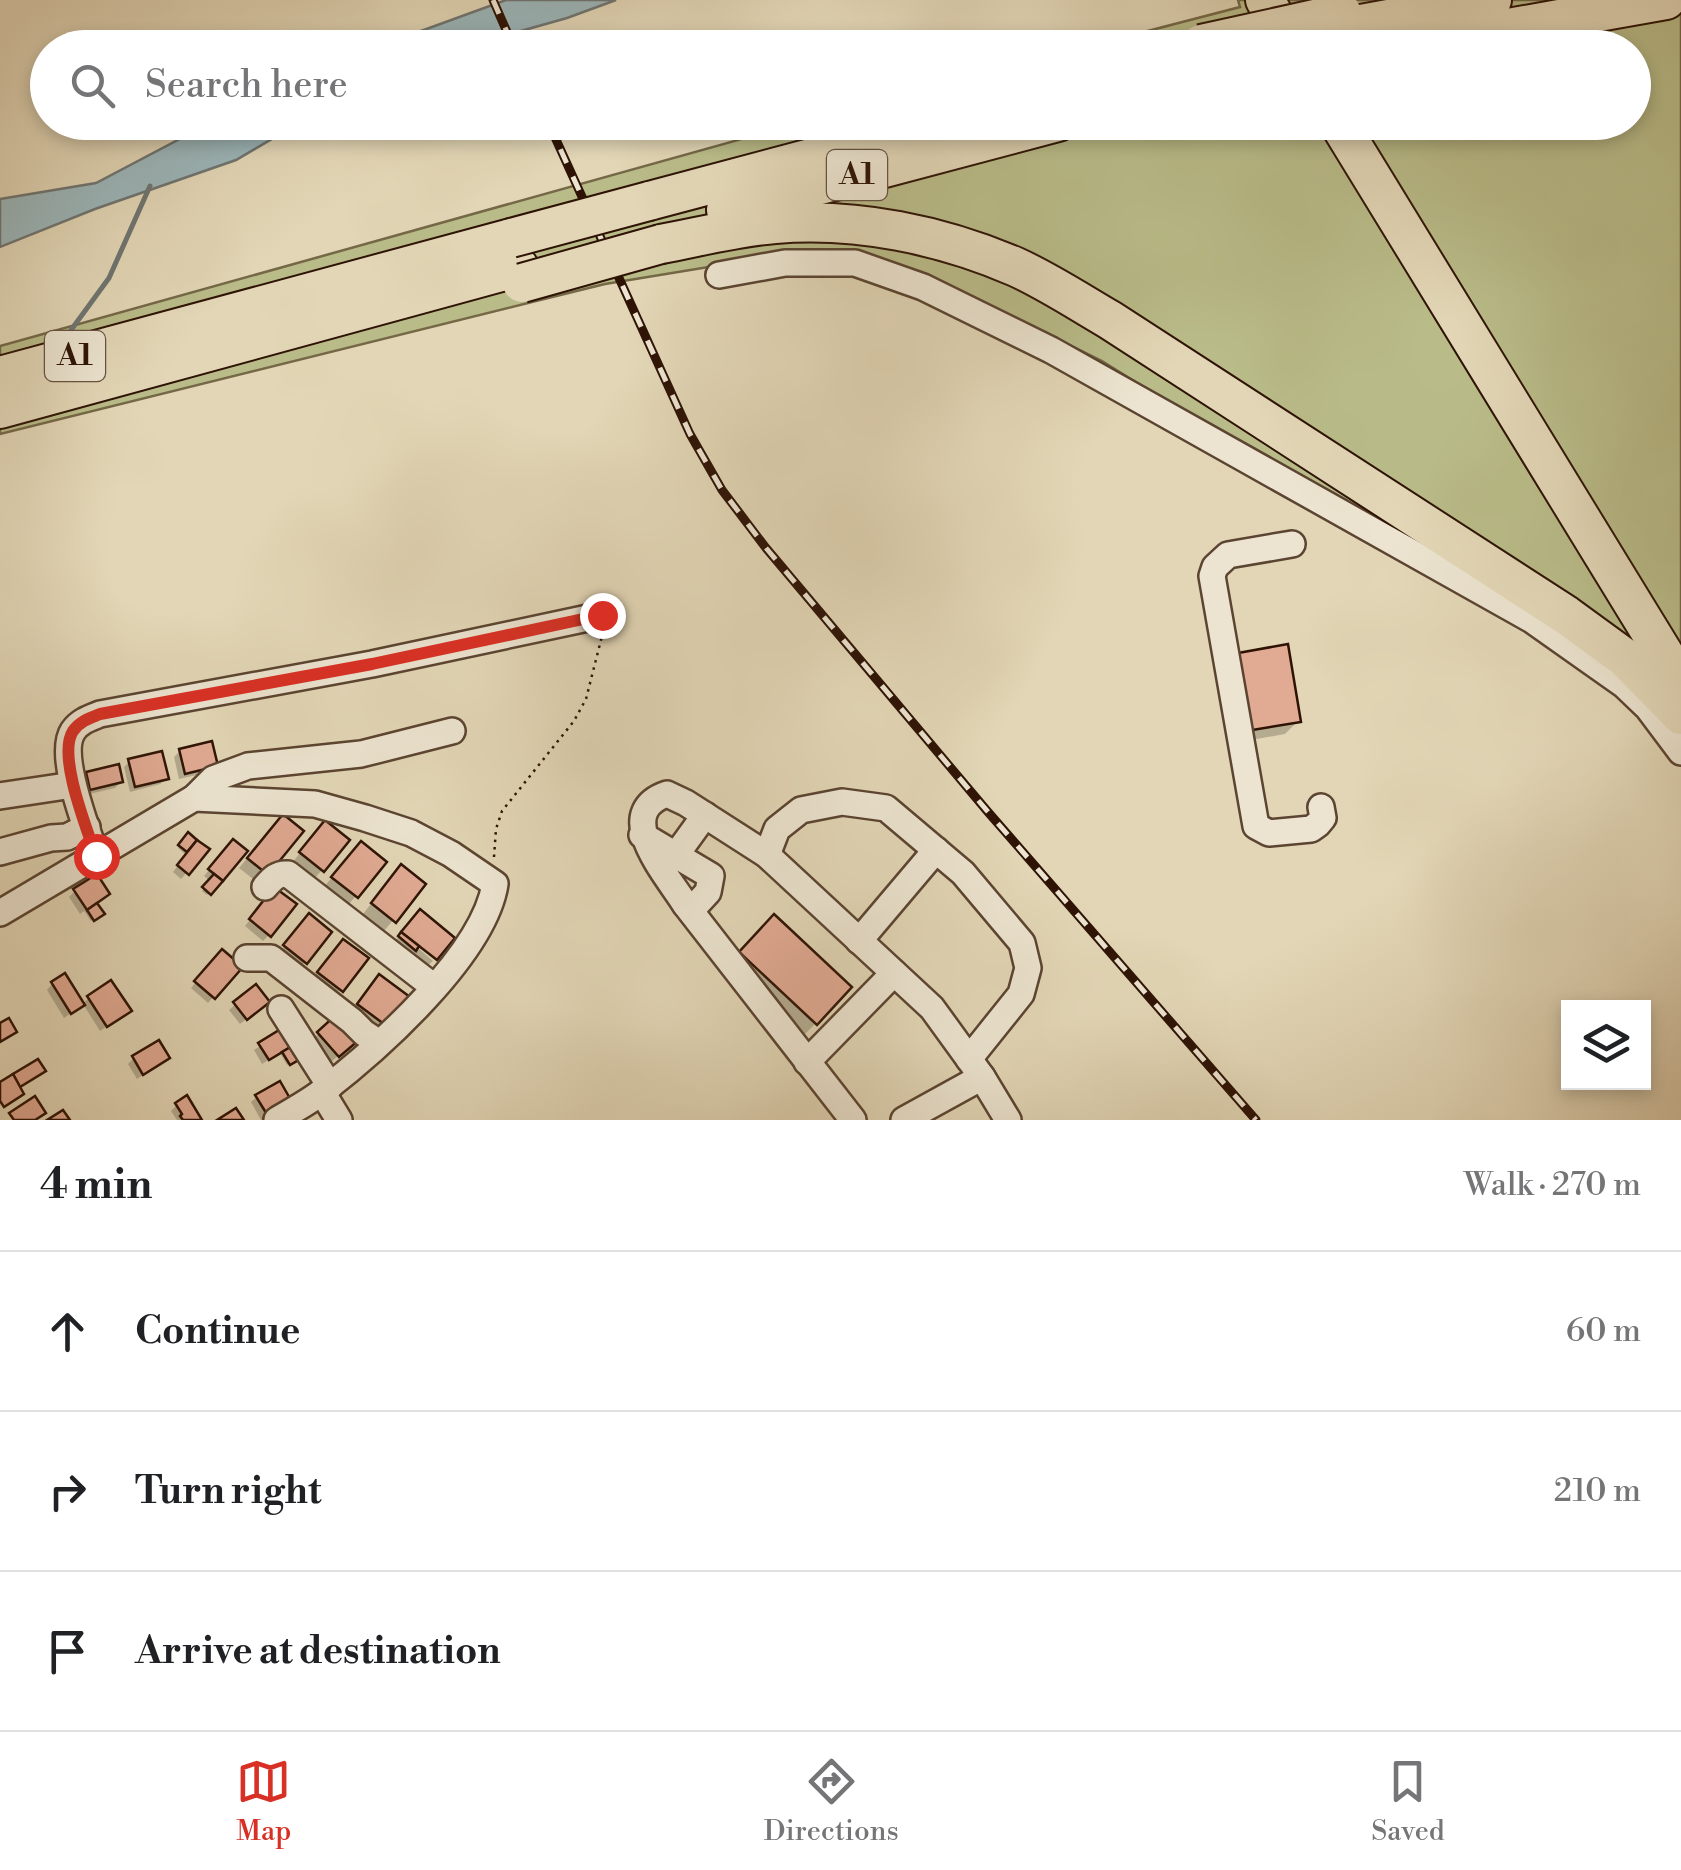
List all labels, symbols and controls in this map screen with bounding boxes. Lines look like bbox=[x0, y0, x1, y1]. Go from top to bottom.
search box bbox=[30, 30, 1651, 140]
icon: search bbox=[65, 58, 120, 113]
text: Search here bbox=[145, 62, 348, 109]
road number: A1 bbox=[827, 150, 887, 200]
road number: A1 bbox=[45, 331, 105, 381]
route end bbox=[580, 593, 626, 639]
route start bbox=[74, 834, 120, 880]
map controls bbox=[1561, 1000, 1651, 1090]
button: layers bbox=[1561, 1000, 1651, 1090]
text: 4 min bbox=[40, 1159, 152, 1212]
text: Walk · 270 m bbox=[1464, 1165, 1641, 1205]
icon: ahead bbox=[40, 1304, 95, 1359]
text: Continue bbox=[135, 1308, 300, 1355]
text: 60 m bbox=[1566, 1311, 1641, 1351]
icon: right bbox=[40, 1464, 95, 1519]
text: Turn right bbox=[135, 1468, 321, 1515]
text: 210 m bbox=[1554, 1471, 1641, 1511]
icon: arrive bbox=[40, 1624, 95, 1679]
text: Arrive at destination bbox=[135, 1628, 501, 1675]
tab: Map bbox=[236, 1754, 291, 1849]
tab: Directions bbox=[764, 1754, 899, 1849]
tab: Saved bbox=[1371, 1754, 1445, 1849]

